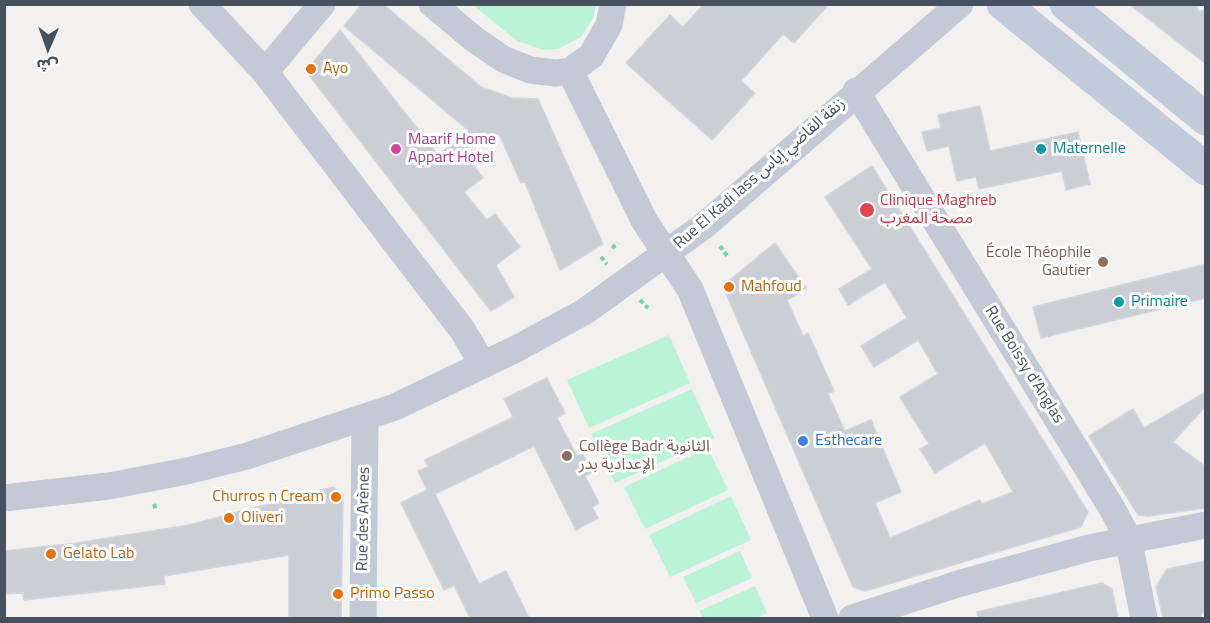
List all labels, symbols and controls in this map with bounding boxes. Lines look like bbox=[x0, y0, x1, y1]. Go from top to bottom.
north arrow bbox=[18, 18, 78, 78]
text: ش bbox=[36, 54, 59, 78]
place label: Ayo bbox=[323, 59, 348, 79]
marker: Ayo bbox=[304, 62, 318, 76]
street label: Rue El Kadi Iass زنقة القاضي إياس bbox=[670, 94, 850, 254]
place label: Maarif Home Appart Hotel bbox=[408, 130, 496, 168]
place label: Maternelle bbox=[1053, 139, 1126, 159]
marker: Maarif Home Appart Hotel bbox=[389, 142, 403, 156]
marker: Maternelle bbox=[1034, 142, 1048, 156]
place label: Clinique Maghreb مصحة المغرب bbox=[880, 191, 997, 229]
marker: Clinique Maghreb مصحة المغرب bbox=[858, 201, 876, 219]
place label: École Théophile Gautier bbox=[986, 243, 1091, 281]
marker: École Théophile Gautier bbox=[1096, 255, 1110, 269]
place label: Mahfoud bbox=[741, 277, 802, 297]
marker: Mahfoud bbox=[722, 280, 736, 294]
place label: Primaire bbox=[1131, 292, 1188, 312]
marker: Primaire bbox=[1112, 295, 1126, 309]
street label: Rue Boissy d’Anglas bbox=[980, 303, 1068, 427]
place label: Esthecare bbox=[815, 431, 882, 451]
marker: Esthecare bbox=[796, 434, 810, 448]
place label: Collège Badr الثانوية الإعدادية بدر bbox=[579, 437, 710, 475]
marker: Collège Badr الثانوية الإعدادية بدر bbox=[560, 449, 574, 463]
street label: Rue des Arènes bbox=[353, 467, 375, 571]
place label: Churros n Cream bbox=[212, 487, 324, 507]
marker: Churros n Cream bbox=[329, 490, 343, 504]
place label: Oliveri bbox=[241, 508, 283, 528]
marker: Oliveri bbox=[222, 511, 236, 525]
place label: Gelato Lab bbox=[63, 544, 134, 564]
marker: Gelato Lab bbox=[44, 547, 58, 561]
place label: Primo Passo bbox=[350, 584, 435, 604]
marker: Primo Passo bbox=[331, 587, 345, 601]

